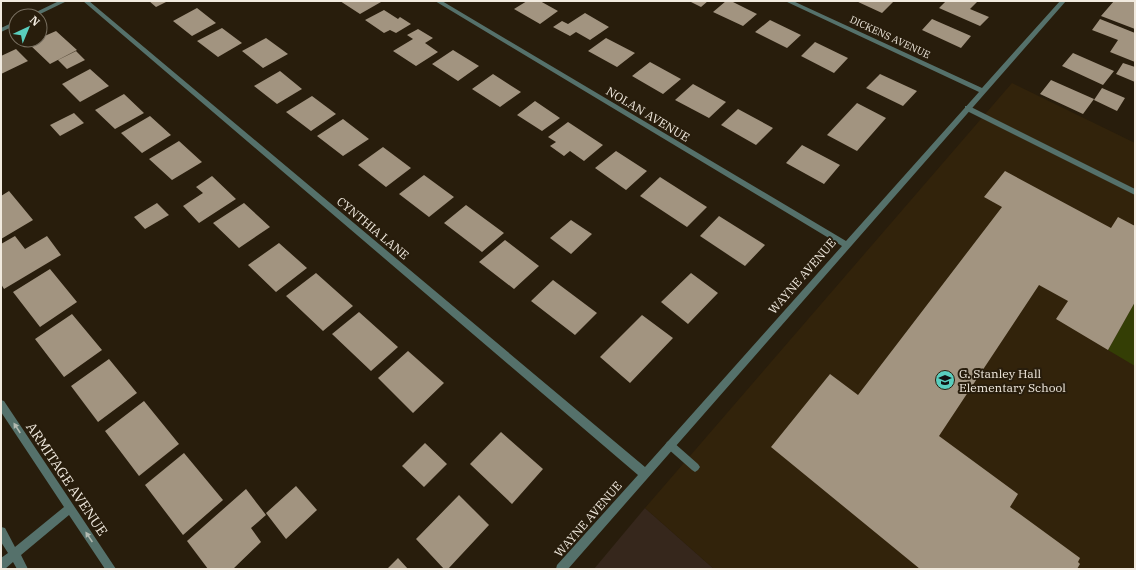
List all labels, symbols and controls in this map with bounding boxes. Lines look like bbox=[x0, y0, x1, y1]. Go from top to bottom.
north arrow bbox=[8, 8, 48, 48]
text: N bbox=[27, 13, 43, 29]
street label: DICKENS AVENUE bbox=[848, 13, 932, 61]
street label: NOLAN AVENUE bbox=[604, 83, 692, 145]
street label: CYNTHIA LANE bbox=[334, 193, 412, 263]
street label: WAYNE AVENUE bbox=[765, 235, 839, 317]
place label: G. Stanley Hall Elementary School bbox=[959, 366, 1066, 395]
school or university icon: G. Stanley Hall Elementary School bbox=[934, 369, 956, 391]
street label: ARMITAGE AVENUE bbox=[22, 419, 112, 539]
one-way arrow bbox=[13, 423, 21, 433]
street label: WAYNE AVENUE bbox=[551, 478, 625, 560]
one-way arrow bbox=[85, 531, 93, 542]

